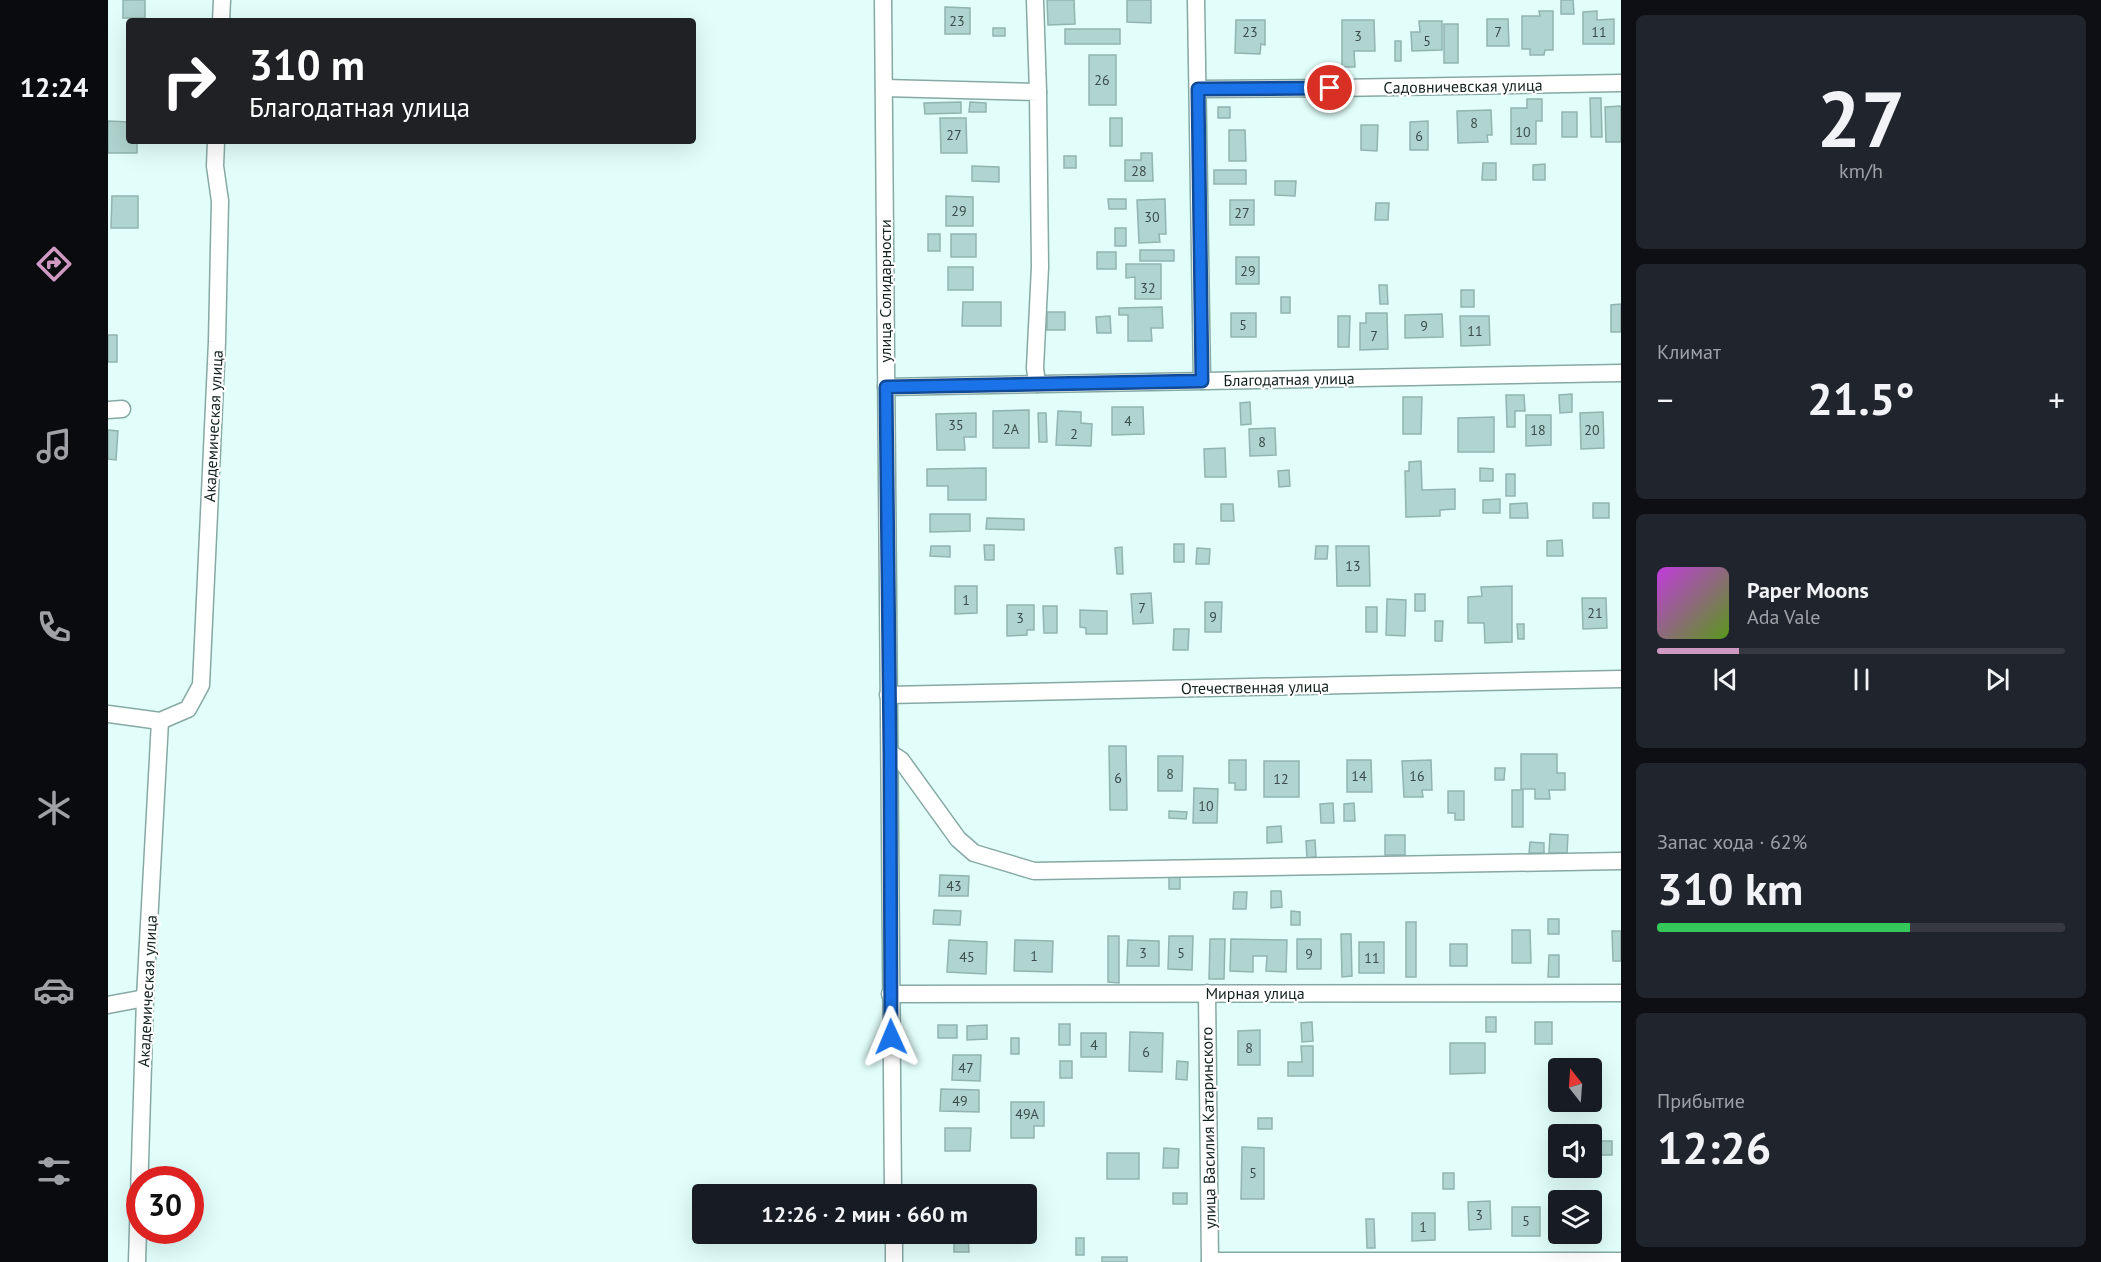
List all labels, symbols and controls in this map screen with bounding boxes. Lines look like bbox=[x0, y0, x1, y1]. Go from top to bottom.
house number: 23 bbox=[949, 12, 965, 30]
house number: 23 bbox=[1242, 23, 1258, 41]
house number: 7 bbox=[1494, 23, 1502, 41]
house number: 11 bbox=[1591, 23, 1607, 41]
house number: 3 bbox=[1354, 27, 1362, 45]
house number: 5 bbox=[1423, 32, 1431, 50]
text: 310 m bbox=[249, 37, 365, 92]
icon: right bbox=[150, 42, 228, 120]
pin bbox=[1304, 62, 1355, 113]
text: 27 bbox=[1817, 68, 1905, 169]
text: 12:24 bbox=[20, 70, 88, 104]
house number: 26 bbox=[1094, 71, 1110, 89]
icon: arrive bbox=[1313, 71, 1346, 104]
street label: Садовничевская улица bbox=[1383, 75, 1543, 97]
text: Благодатная улица bbox=[249, 90, 470, 124]
house number: 8 bbox=[1470, 114, 1478, 132]
house number: 10 bbox=[1515, 123, 1531, 141]
house number: 27 bbox=[946, 126, 962, 144]
house number: 6 bbox=[1415, 127, 1423, 145]
text: km/h bbox=[1839, 158, 1883, 184]
house number: 28 bbox=[1131, 162, 1147, 180]
house number: 29 bbox=[951, 202, 967, 220]
house number: 27 bbox=[1234, 204, 1250, 222]
house number: 30 bbox=[1144, 208, 1160, 226]
street label: улица Солидарности bbox=[875, 219, 895, 363]
icon: directions bbox=[33, 243, 75, 285]
house number: 29 bbox=[1240, 262, 1256, 280]
house number: 32 bbox=[1140, 279, 1156, 297]
house number: 5 bbox=[1239, 316, 1247, 334]
house number: 9 bbox=[1420, 317, 1428, 335]
house number: 11 bbox=[1467, 322, 1483, 340]
house number: 7 bbox=[1370, 327, 1378, 345]
text: Климат bbox=[1657, 339, 1721, 365]
street label: Академическая улица bbox=[199, 350, 227, 502]
street label: Благодатная улица bbox=[1223, 368, 1355, 390]
text: 21.5° bbox=[1807, 369, 1915, 427]
text: − bbox=[1657, 378, 1674, 421]
text: + bbox=[2048, 378, 2065, 421]
house number: 4 bbox=[1124, 412, 1132, 430]
house number: 35 bbox=[948, 416, 964, 434]
house number: 2А bbox=[1003, 420, 1020, 438]
house number: 18 bbox=[1530, 421, 1546, 439]
house number: 20 bbox=[1584, 421, 1600, 439]
icon: music bbox=[33, 425, 75, 467]
house number: 2 bbox=[1070, 425, 1078, 443]
house number: 8 bbox=[1258, 433, 1266, 451]
house number: 13 bbox=[1345, 557, 1361, 575]
text: Paper Moons bbox=[1747, 576, 1869, 604]
house number: 1 bbox=[962, 591, 970, 609]
house number: 7 bbox=[1138, 599, 1146, 617]
house number: 21 bbox=[1587, 604, 1603, 622]
text: Ada Vale bbox=[1747, 604, 1820, 630]
icon: phone bbox=[33, 606, 75, 648]
house number: 9 bbox=[1209, 608, 1217, 626]
house number: 3 bbox=[1016, 609, 1024, 627]
icon: previous bbox=[1709, 663, 1742, 696]
icon: pause bbox=[1845, 663, 1878, 696]
icon: next bbox=[1981, 663, 2014, 696]
street label: Отечественная улица bbox=[1181, 676, 1329, 698]
house number: 8 bbox=[1166, 765, 1174, 783]
house number: 14 bbox=[1351, 767, 1367, 785]
house number: 16 bbox=[1409, 767, 1425, 785]
house number: 6 bbox=[1114, 769, 1122, 787]
house number: 12 bbox=[1273, 770, 1289, 788]
icon: climate bbox=[33, 787, 75, 829]
house number: 10 bbox=[1198, 797, 1214, 815]
text: Запас хода · 62% bbox=[1657, 829, 1807, 855]
text: 310 km bbox=[1657, 859, 1803, 917]
house number: 43 bbox=[946, 877, 962, 895]
street label: Академическая улица bbox=[133, 915, 161, 1067]
house number: 3 bbox=[1139, 944, 1147, 962]
house number: 5 bbox=[1177, 944, 1185, 962]
house number: 9 bbox=[1305, 945, 1313, 963]
house number: 1 bbox=[1030, 947, 1038, 965]
house number: 45 bbox=[959, 948, 975, 966]
house number: 11 bbox=[1364, 949, 1380, 967]
icon: car bbox=[33, 969, 75, 1011]
street label: Мирная улица bbox=[1205, 983, 1305, 1003]
position arrow bbox=[859, 1005, 923, 1069]
street label: улица Василия Катаринского bbox=[1196, 1027, 1220, 1229]
house number: 4 bbox=[1090, 1036, 1098, 1054]
house number: 8 bbox=[1245, 1039, 1253, 1057]
house number: 6 bbox=[1142, 1043, 1150, 1061]
north arrow bbox=[1548, 1058, 1602, 1112]
map controls bbox=[1548, 1058, 1602, 1244]
house number: 47 bbox=[958, 1059, 974, 1077]
text: Прибытие bbox=[1657, 1088, 1745, 1114]
house number: 49 bbox=[952, 1092, 968, 1110]
house number: 49А bbox=[1015, 1105, 1040, 1123]
text: 12:26 bbox=[1657, 1118, 1771, 1176]
button: sound bbox=[1548, 1124, 1602, 1178]
icon: filters bbox=[33, 1150, 75, 1192]
house number: 5 bbox=[1249, 1164, 1257, 1182]
speed limit sign: 30 bbox=[126, 1166, 204, 1244]
button: layers bbox=[1548, 1190, 1602, 1244]
text: 12:26 · 2 мин · 660 m bbox=[761, 1200, 968, 1228]
house number: 3 bbox=[1475, 1206, 1483, 1224]
house number: 5 bbox=[1522, 1212, 1530, 1230]
house number: 1 bbox=[1419, 1218, 1427, 1236]

